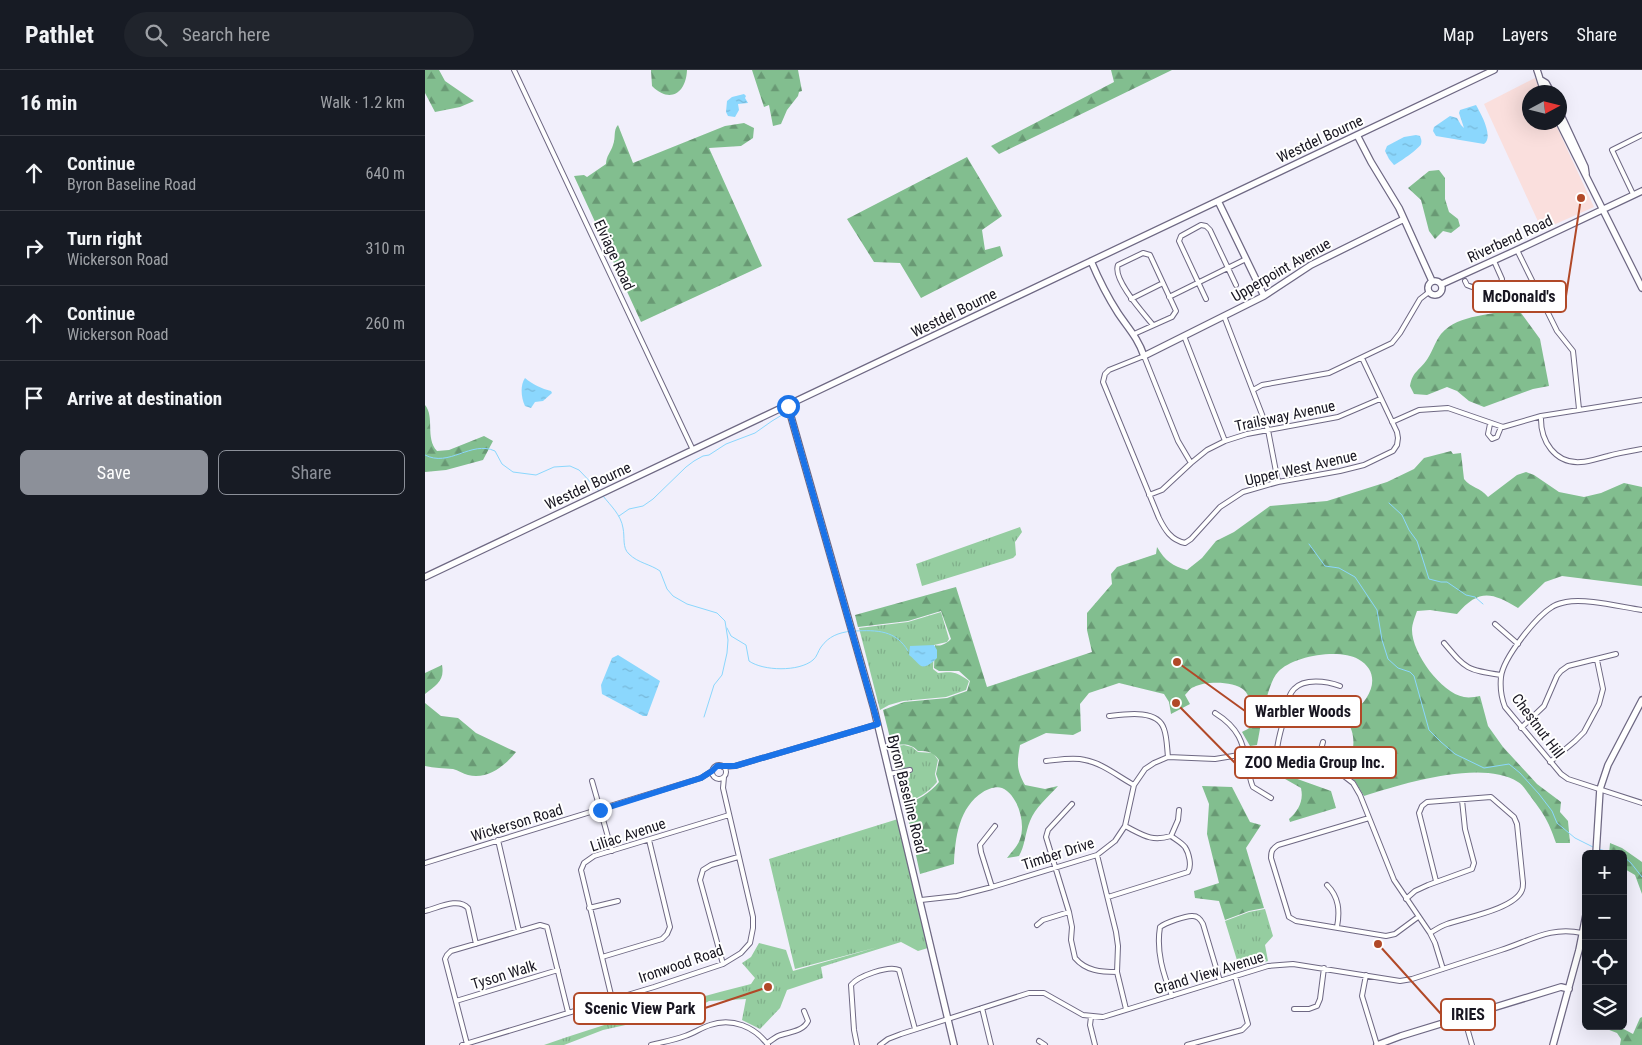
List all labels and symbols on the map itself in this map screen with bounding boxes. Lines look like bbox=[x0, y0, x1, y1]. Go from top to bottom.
north arrow bbox=[1522, 85, 1567, 130]
street label: Westdel Bourne bbox=[1274, 111, 1366, 167]
street label: Riverbend Road bbox=[1464, 211, 1556, 267]
street label: Elviage Road bbox=[590, 217, 638, 293]
street label: Upperpoint Avenue bbox=[1228, 234, 1334, 306]
callout: McDonald's bbox=[1473, 281, 1566, 312]
street label: Westdel Bourne bbox=[908, 285, 1000, 341]
text: McDonald's bbox=[1483, 287, 1556, 306]
route start bbox=[777, 395, 800, 418]
street label: Trailsway Avenue bbox=[1233, 397, 1337, 435]
street label: Upper West Avenue bbox=[1243, 446, 1359, 490]
street label: Westdel Bourne bbox=[542, 458, 634, 514]
street label: Chestnut Hill bbox=[1508, 690, 1568, 762]
callout: Warbler Woods bbox=[1245, 696, 1361, 727]
text: Warbler Woods bbox=[1255, 702, 1351, 721]
street label: Byron Baseline Road bbox=[884, 733, 930, 855]
callout: ZOO Media Group Inc. bbox=[1235, 747, 1396, 778]
text: ZOO Media Group Inc. bbox=[1245, 753, 1385, 772]
route end bbox=[589, 799, 612, 822]
street label: Wickerson Road bbox=[469, 800, 565, 846]
street label: Liliac Avenue bbox=[588, 814, 668, 856]
street label: Timber Drive bbox=[1020, 834, 1096, 874]
street label: Ironwood Road bbox=[636, 941, 726, 987]
street label: Grand View Avenue bbox=[1152, 948, 1266, 998]
street label: Tyson Walk bbox=[469, 957, 539, 993]
callout: Scenic View Park bbox=[574, 993, 705, 1024]
text: Scenic View Park bbox=[585, 999, 696, 1018]
callout: IRIES bbox=[1441, 999, 1495, 1030]
text: IRIES bbox=[1451, 1005, 1485, 1024]

